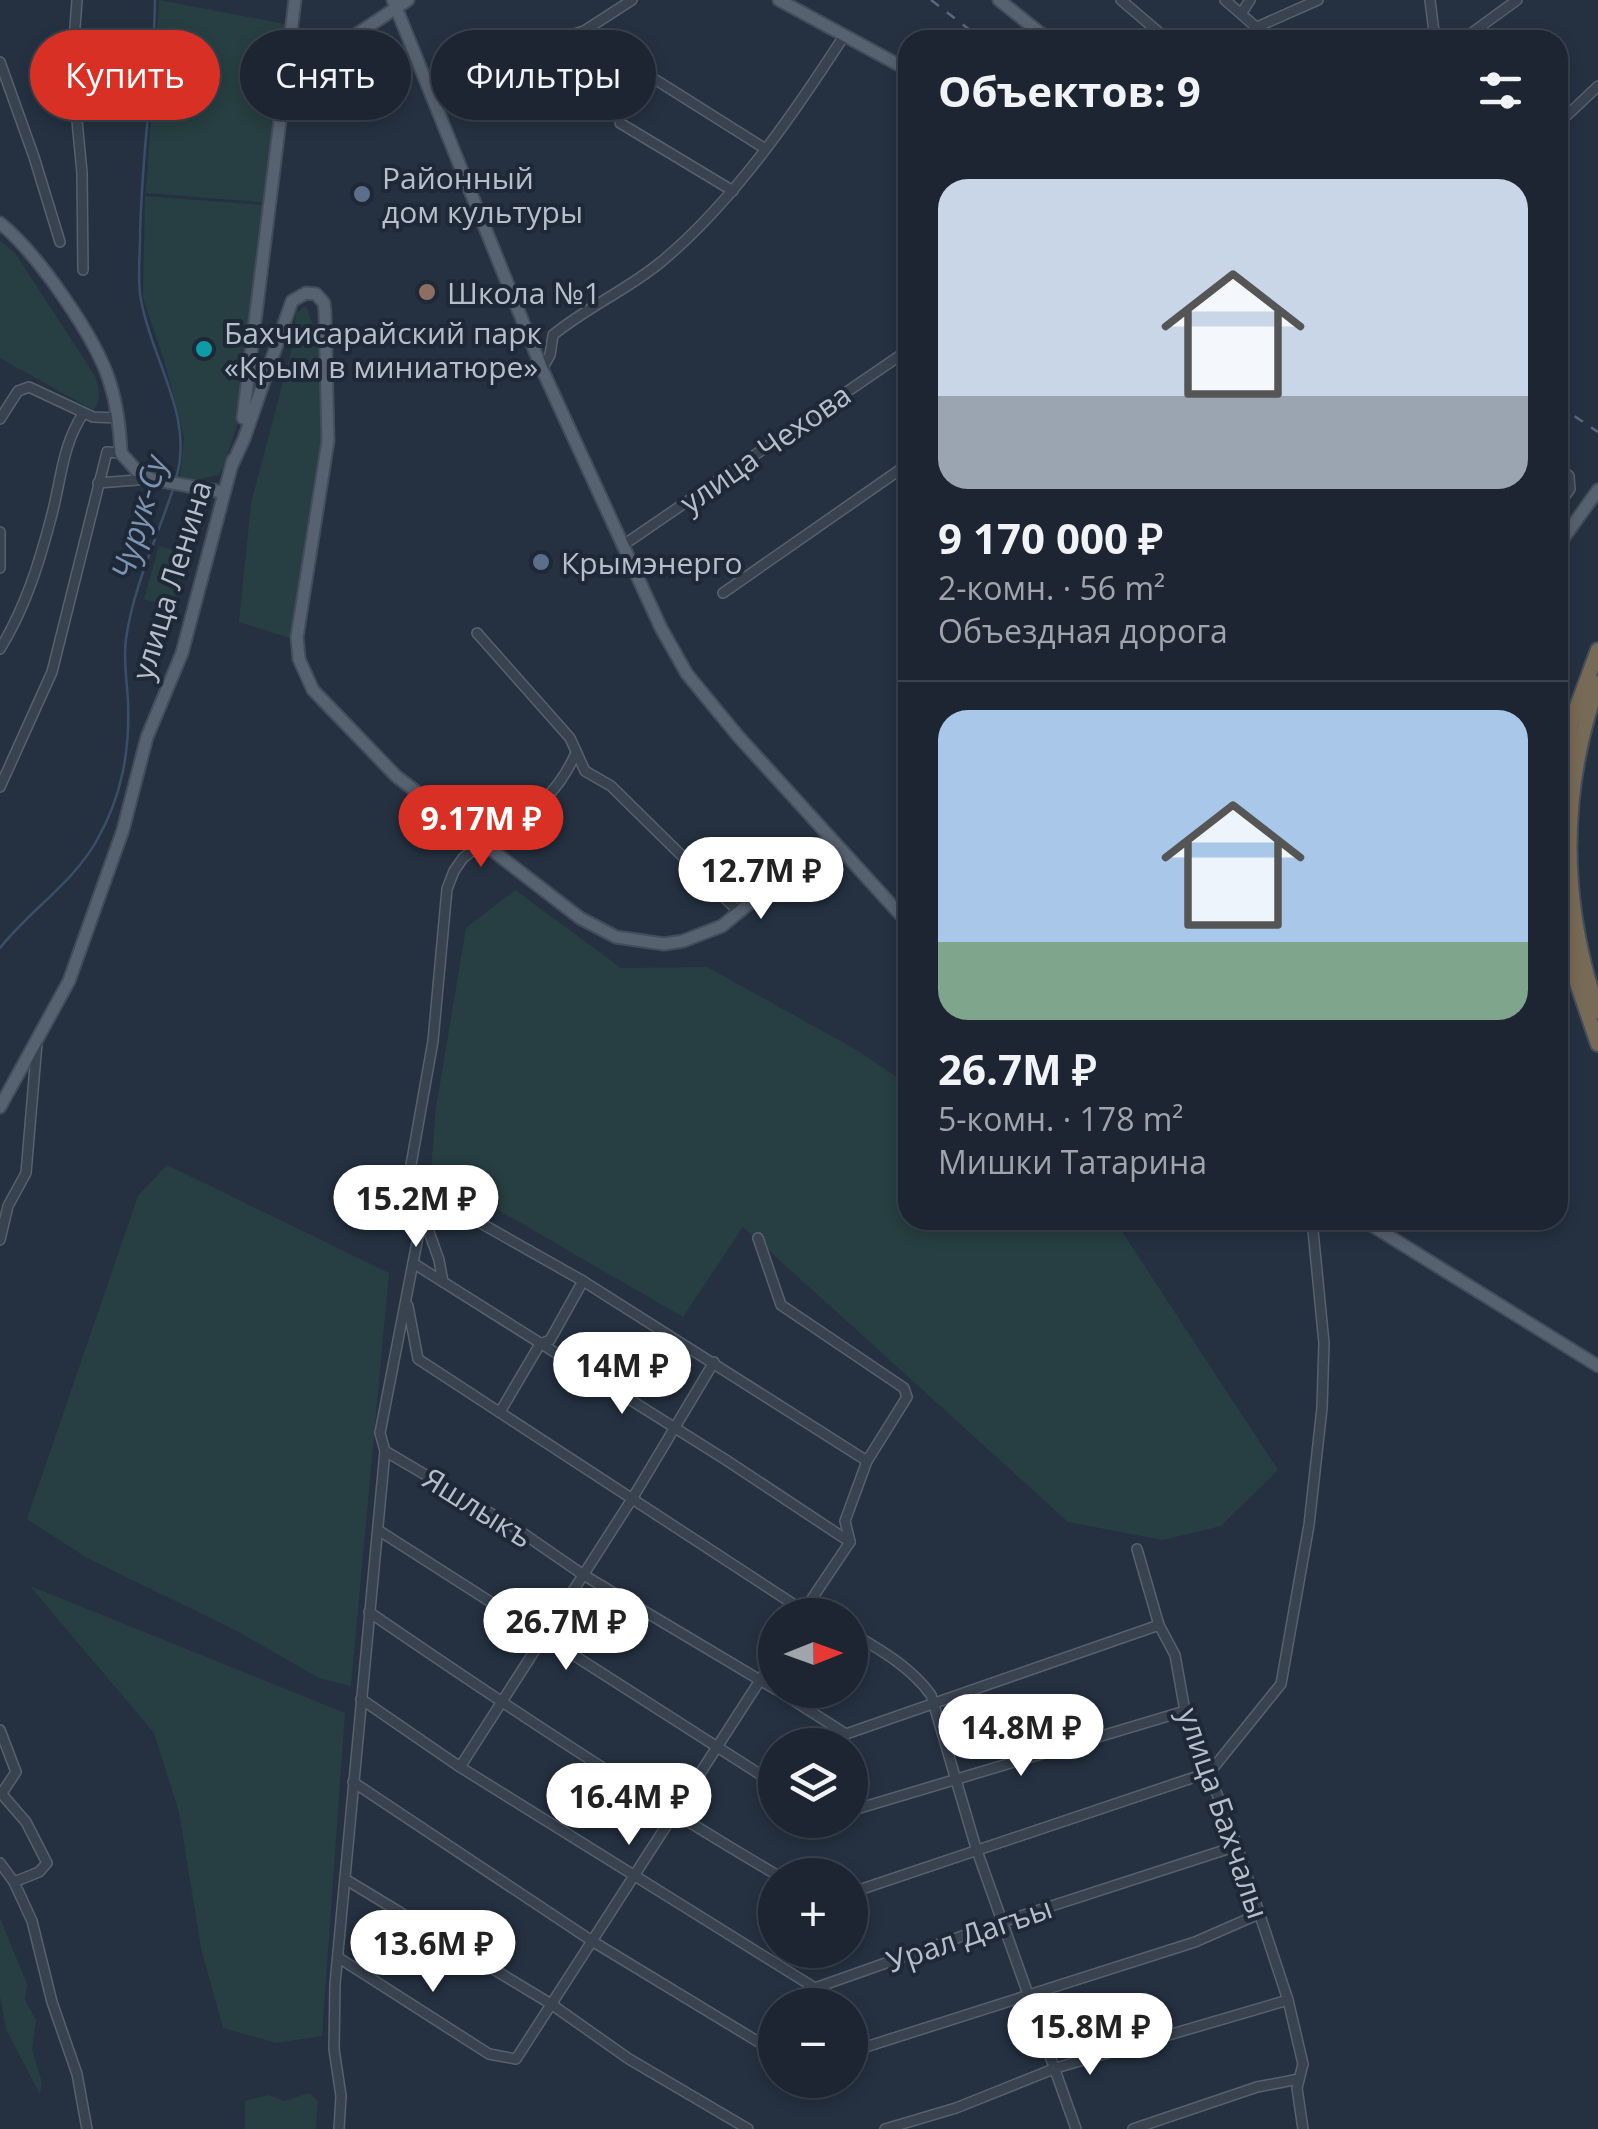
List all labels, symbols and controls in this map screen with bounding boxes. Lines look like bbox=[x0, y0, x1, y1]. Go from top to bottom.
chip: Купить bbox=[30, 30, 220, 120]
chip: Снять bbox=[240, 30, 411, 120]
chip: Фильтры bbox=[431, 30, 656, 120]
text: Объектов: 9 bbox=[938, 62, 1201, 119]
icon: filters bbox=[1473, 63, 1528, 118]
place label: Районный дом культуры bbox=[382, 157, 583, 232]
marker: Районный дом культуры bbox=[351, 183, 373, 205]
icon: home bbox=[1143, 244, 1323, 424]
place label: Школа №1 bbox=[447, 272, 601, 313]
marker: Школа №1 bbox=[416, 281, 438, 303]
place label: Бахчисарайский парк «Крым в миниатюре» bbox=[224, 312, 543, 387]
marker: Бахчисарайский парк «Крым в миниатюре» bbox=[193, 338, 215, 360]
street label: улица Чехова bbox=[671, 374, 859, 522]
water label: Чурук-Су bbox=[100, 448, 177, 584]
street label: улица Ленина bbox=[121, 475, 221, 685]
text: 9 170 000 ₽ bbox=[938, 509, 1163, 566]
place label: Крымэнерго bbox=[561, 542, 743, 583]
marker: Крымэнерго bbox=[530, 551, 552, 573]
text: 2-комн. · 56 m² bbox=[938, 566, 1165, 609]
text: Объездная дорога bbox=[938, 609, 1228, 652]
icon: home bbox=[1143, 775, 1323, 955]
pin: 9.17M ₽ bbox=[389, 785, 573, 870]
text: 9.17M ₽ bbox=[420, 796, 542, 839]
pin: 12.7M ₽ bbox=[669, 837, 853, 922]
text: 12.7M ₽ bbox=[700, 848, 822, 891]
text: 26.7M ₽ bbox=[938, 1040, 1097, 1097]
text: 5-комн. · 178 m² bbox=[938, 1097, 1183, 1140]
text: Мишки Татарина bbox=[938, 1140, 1207, 1183]
pin: 15.2M ₽ bbox=[324, 1165, 508, 1250]
text: 15.2M ₽ bbox=[355, 1176, 477, 1219]
pin: 14M ₽ bbox=[552, 1332, 692, 1417]
text: 14M ₽ bbox=[575, 1343, 669, 1386]
street label: Яшлыкъ bbox=[415, 1457, 541, 1557]
pin: 26.7M ₽ bbox=[474, 1588, 658, 1673]
north arrow bbox=[758, 1598, 868, 1708]
map controls bbox=[758, 1598, 868, 2098]
text: 26.7M ₽ bbox=[505, 1599, 627, 1642]
pin: 14.8M ₽ bbox=[929, 1694, 1113, 1779]
street label: улица Бахчалы bbox=[1169, 1702, 1279, 1924]
text: 14.8M ₽ bbox=[960, 1705, 1082, 1748]
button: layers bbox=[758, 1728, 868, 1838]
pin: 16.4M ₽ bbox=[537, 1763, 721, 1848]
text: 16.4M ₽ bbox=[568, 1774, 690, 1817]
button: + bbox=[758, 1858, 868, 1968]
street label: Урал Дагъы bbox=[881, 1887, 1057, 1981]
pin: 13.6M ₽ bbox=[341, 1910, 525, 1995]
text: 13.6M ₽ bbox=[372, 1921, 494, 1964]
button: − bbox=[758, 1988, 868, 2098]
pin: 15.8M ₽ bbox=[998, 1993, 1182, 2078]
text: 15.8M ₽ bbox=[1029, 2004, 1151, 2047]

